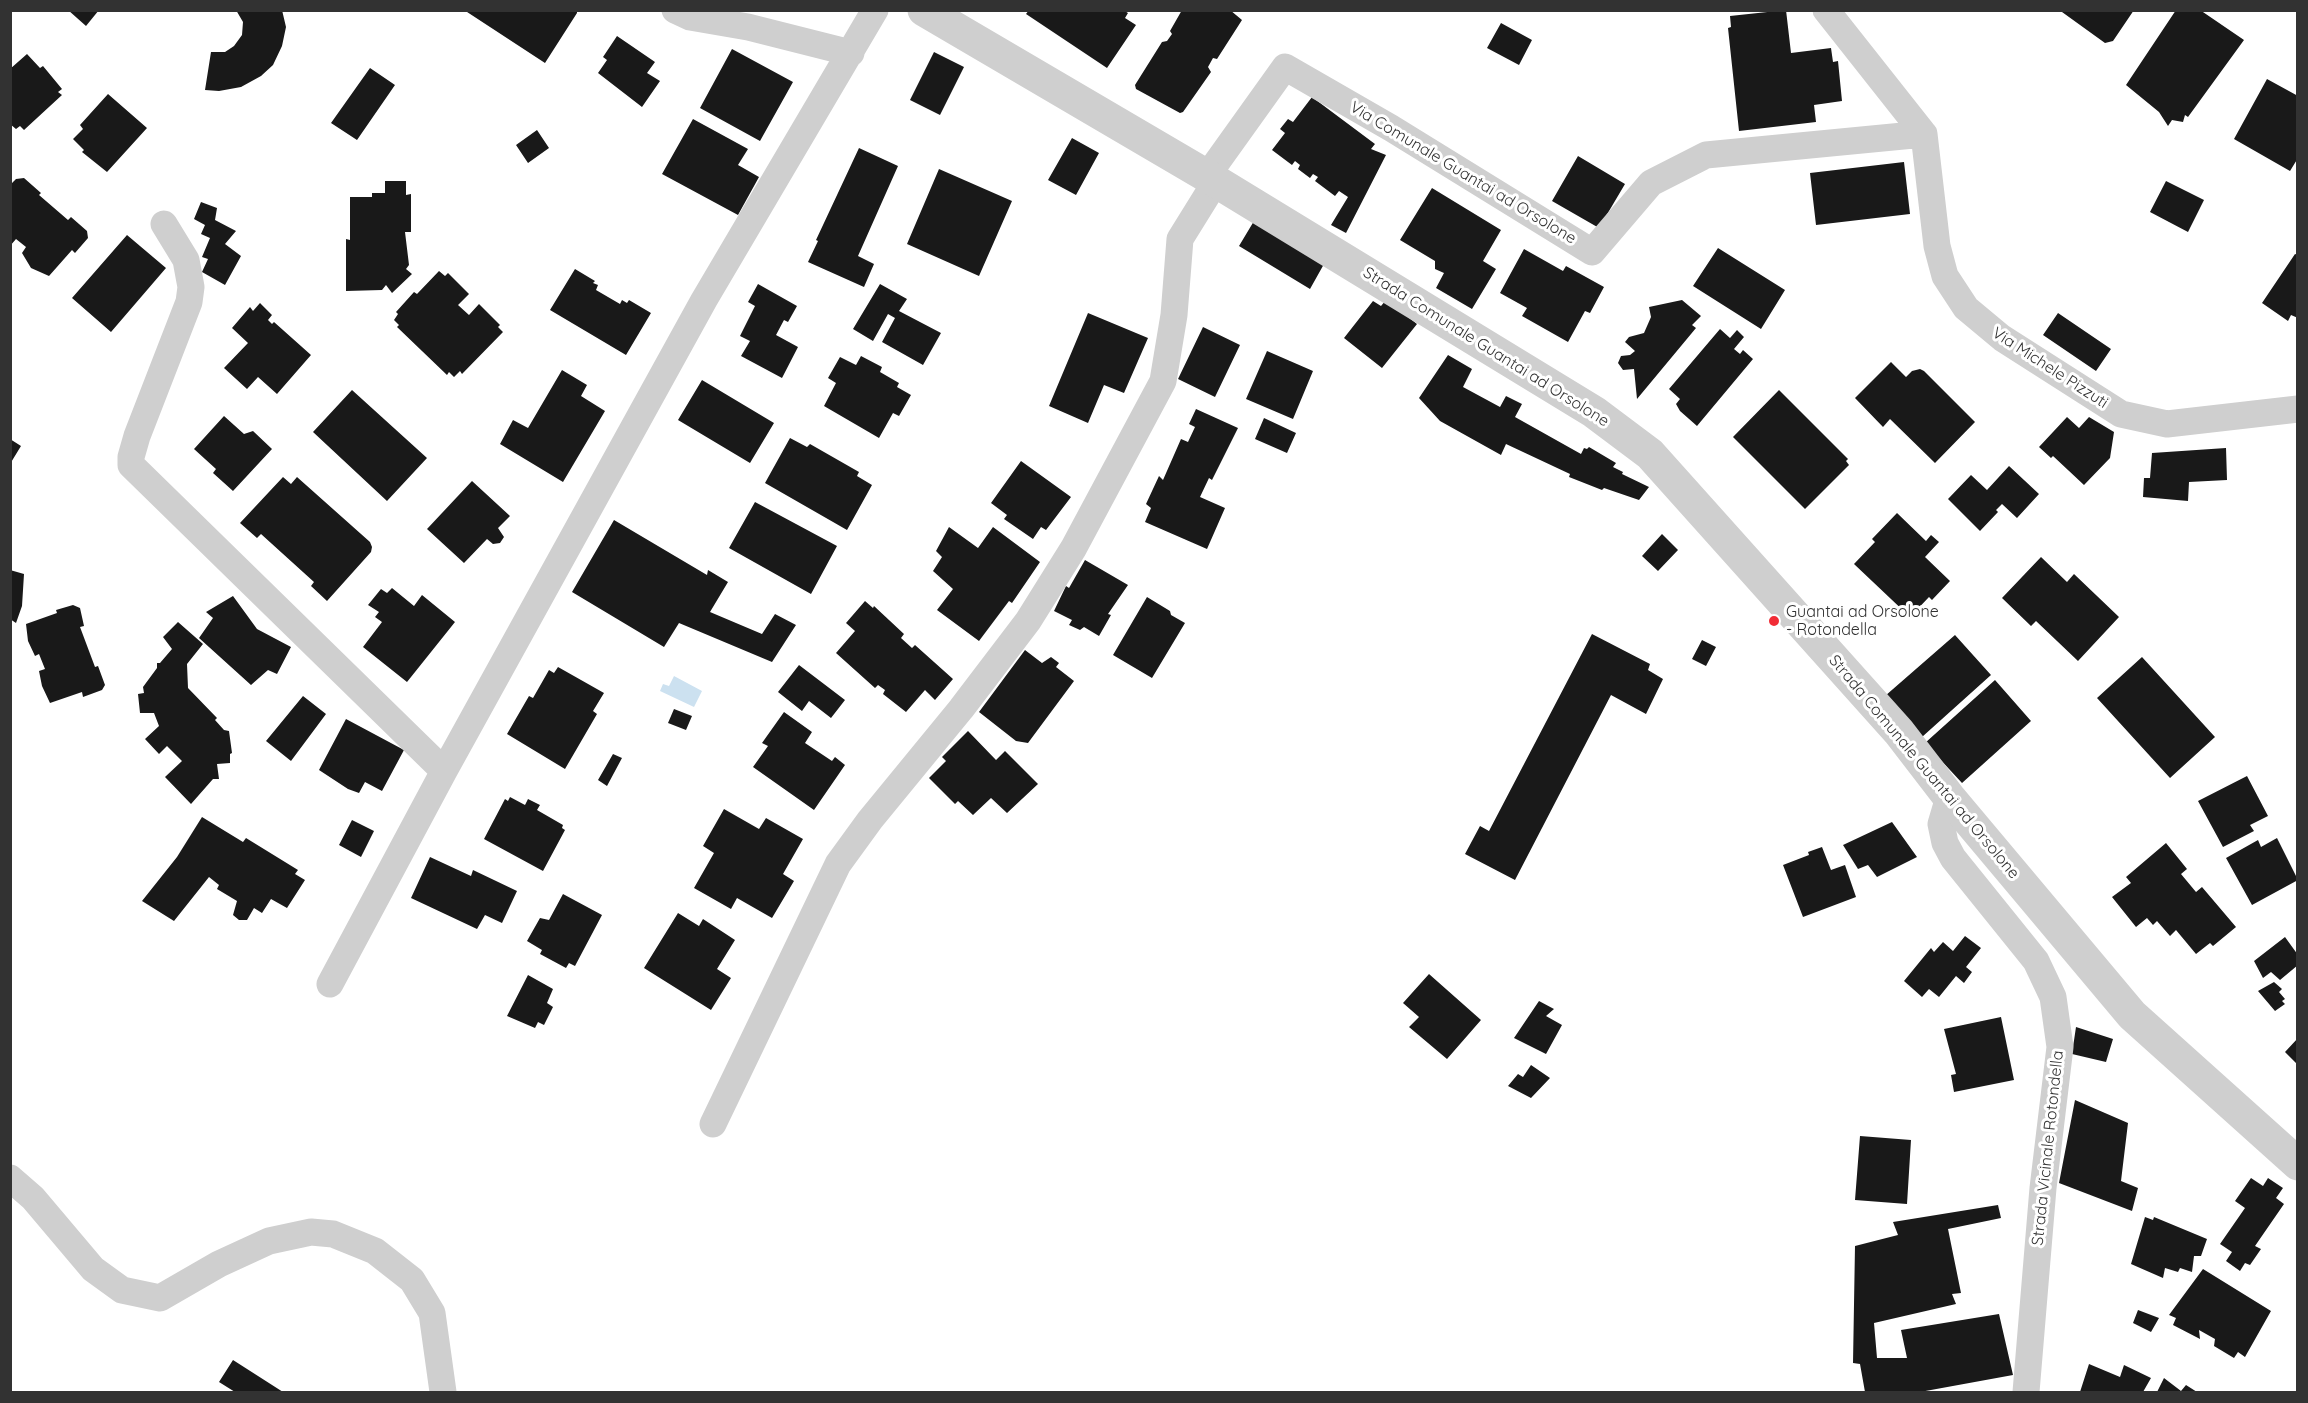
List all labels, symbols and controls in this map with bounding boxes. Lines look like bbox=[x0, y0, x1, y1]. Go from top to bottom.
street label: Via Comunale Guantai ad Orsolone bbox=[1346, 98, 1580, 248]
street label: Strada Comunale Guantai ad Orsolone bbox=[1359, 263, 1613, 431]
street label: Via Michele Pizzuti bbox=[1988, 323, 2112, 413]
place label: Guantai ad Orsolone - Rotondella bbox=[1786, 602, 1939, 640]
marker: Guantai ad Orsolone - Rotondella bbox=[1767, 614, 1781, 628]
street label: Strada Comunale Guantai ad Orsolone bbox=[1825, 651, 2023, 883]
street label: Strada Vicinale Rotondella bbox=[2028, 1050, 2068, 1246]

